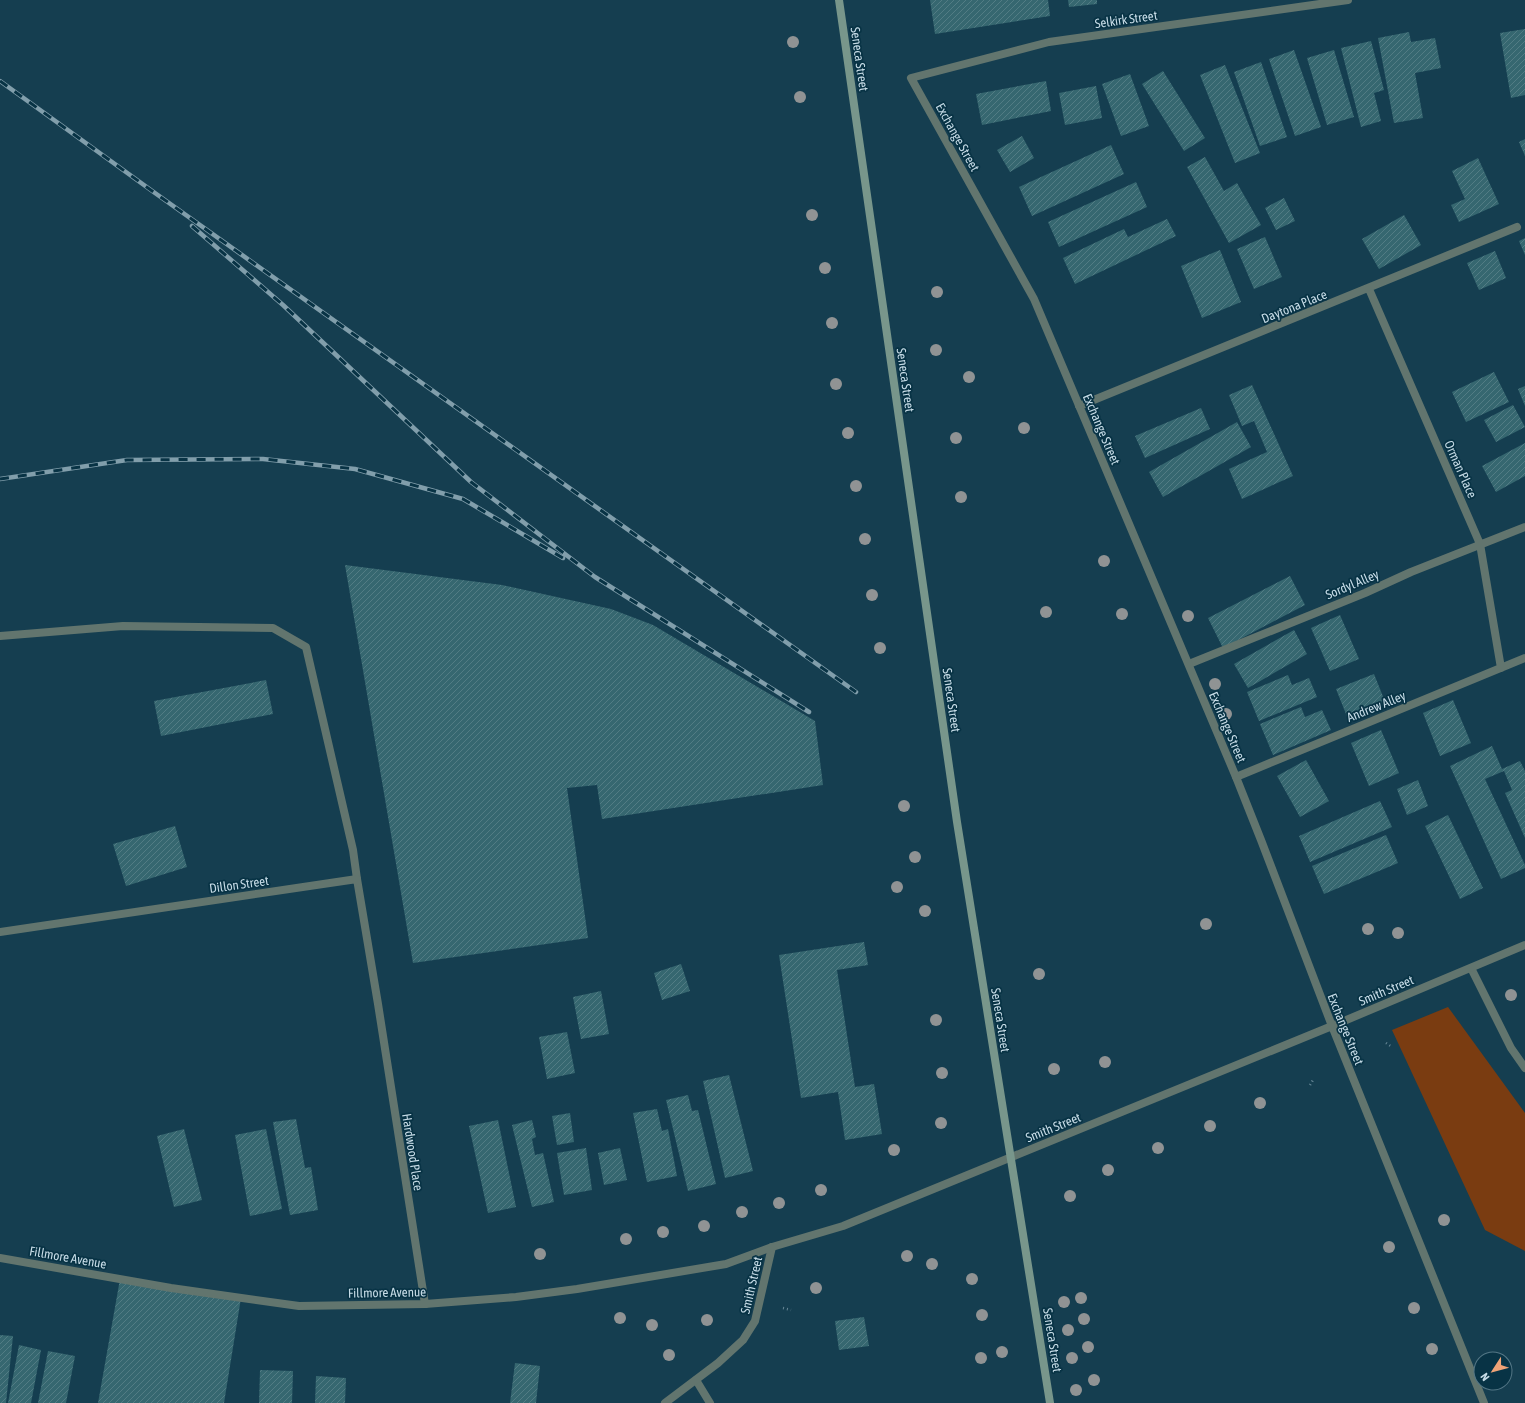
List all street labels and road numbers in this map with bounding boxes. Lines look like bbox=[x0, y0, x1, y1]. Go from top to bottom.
street label: Selkirk Street bbox=[1094, 8, 1159, 31]
street label: Seneca Street bbox=[848, 26, 871, 92]
street label: Exchange Street bbox=[933, 101, 983, 174]
street label: Daytona Place bbox=[1259, 287, 1329, 326]
street label: Seneca Street bbox=[894, 347, 917, 413]
street label: Exchange Street bbox=[1080, 391, 1123, 467]
street label: Orman Place bbox=[1441, 438, 1480, 500]
street label: Sordyl Alley bbox=[1323, 566, 1382, 602]
street label: Seneca Street bbox=[940, 667, 963, 733]
street label: Andrew Alley bbox=[1345, 688, 1408, 725]
street label: Exchange Street bbox=[1206, 689, 1249, 765]
street label: Dillon Street bbox=[208, 873, 270, 896]
street label: Smith Street bbox=[1356, 972, 1416, 1009]
street label: Seneca Street bbox=[988, 987, 1013, 1053]
street label: Exchange Street bbox=[1324, 991, 1367, 1067]
street label: Smith Street bbox=[1023, 1110, 1083, 1145]
street label: Hardwood Place bbox=[399, 1112, 426, 1192]
street label: Fillmore Avenue bbox=[28, 1243, 108, 1272]
street label: Smith Street bbox=[738, 1255, 765, 1315]
street label: Fillmore Avenue bbox=[348, 1284, 426, 1301]
street label: Seneca Street bbox=[1040, 1307, 1065, 1373]

